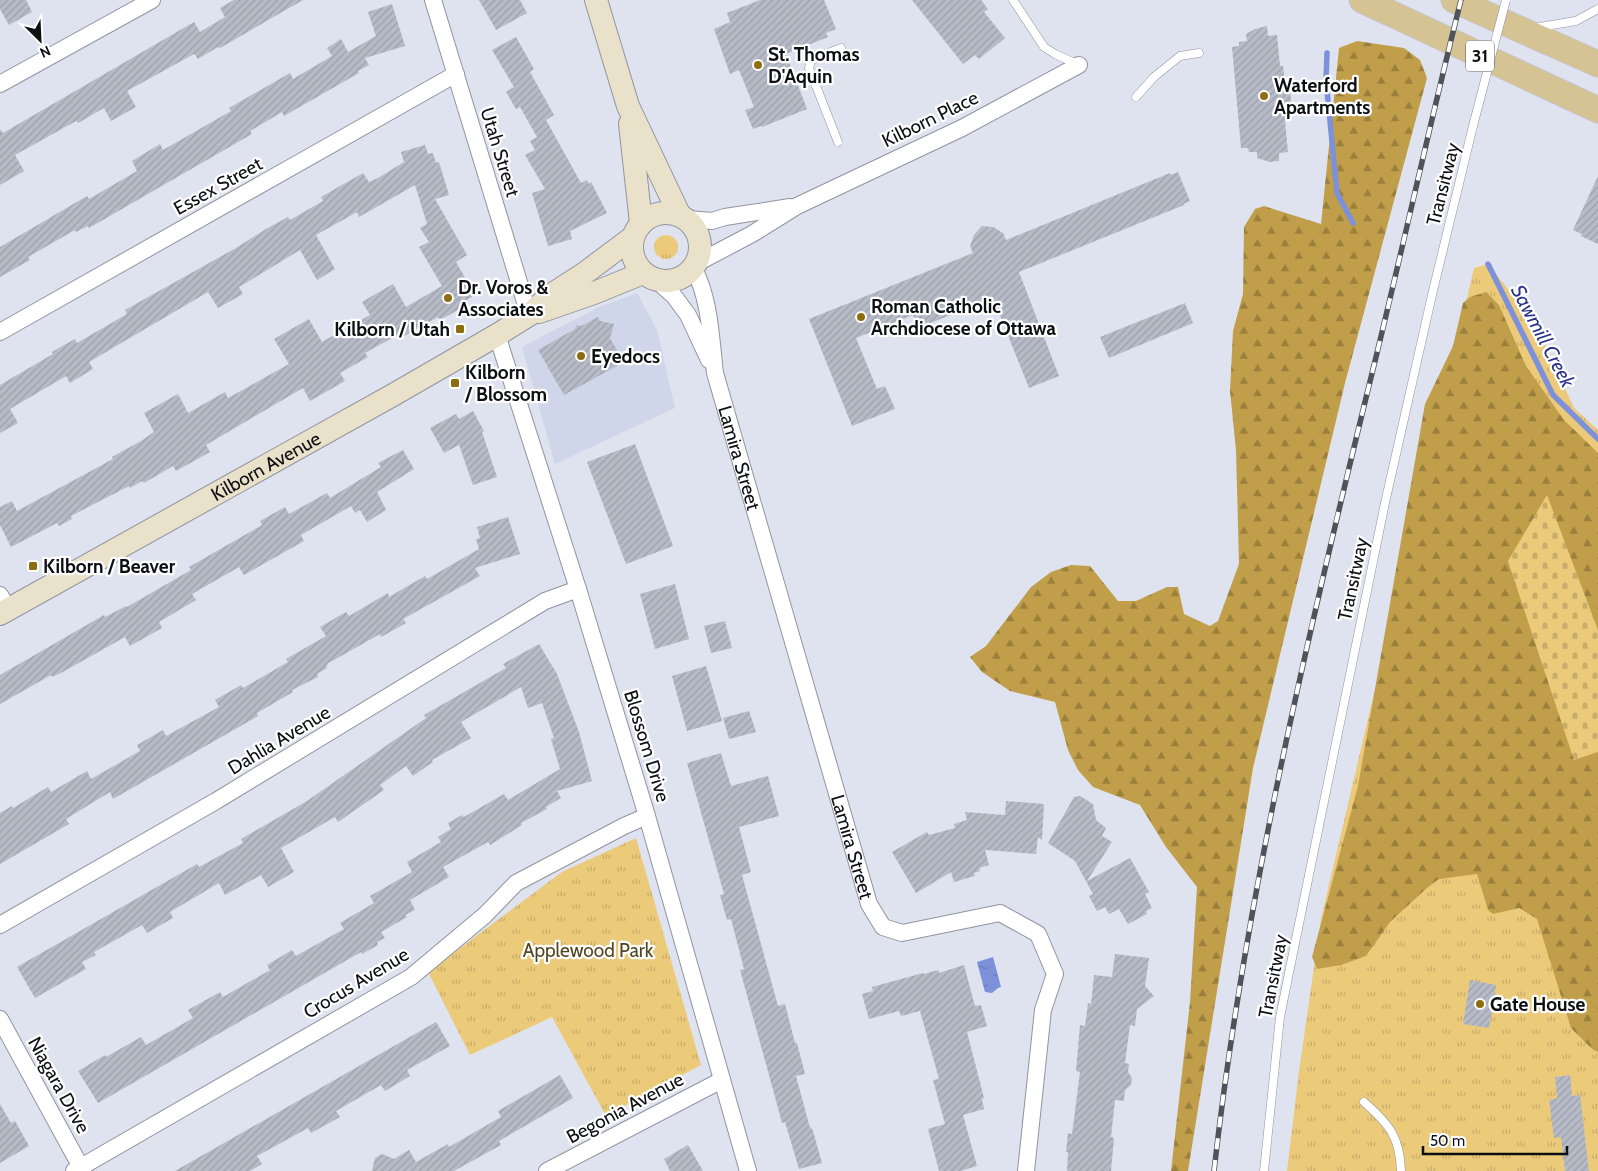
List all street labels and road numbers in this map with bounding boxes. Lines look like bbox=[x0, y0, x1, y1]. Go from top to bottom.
road number: 31 bbox=[1466, 40, 1494, 72]
street label: Kilborn Place bbox=[878, 86, 982, 152]
street label: Utah Street bbox=[475, 104, 525, 200]
street label: Transitway bbox=[1422, 140, 1464, 228]
street label: Essex Street bbox=[170, 152, 267, 220]
street label: Lamira Street bbox=[714, 403, 766, 513]
street label: Kilborn Avenue bbox=[207, 426, 325, 506]
street label: Transitway bbox=[1333, 535, 1373, 623]
street label: Blossom Drive bbox=[619, 687, 675, 805]
street label: Dahlia Avenue bbox=[224, 700, 335, 780]
street label: Lamira Street bbox=[826, 792, 879, 902]
street label: Transitway bbox=[1254, 932, 1292, 1020]
street label: Crocus Avenue bbox=[299, 942, 413, 1023]
street label: Niagara Drive bbox=[23, 1033, 95, 1138]
street label: Begonia Avenue bbox=[563, 1067, 688, 1149]

